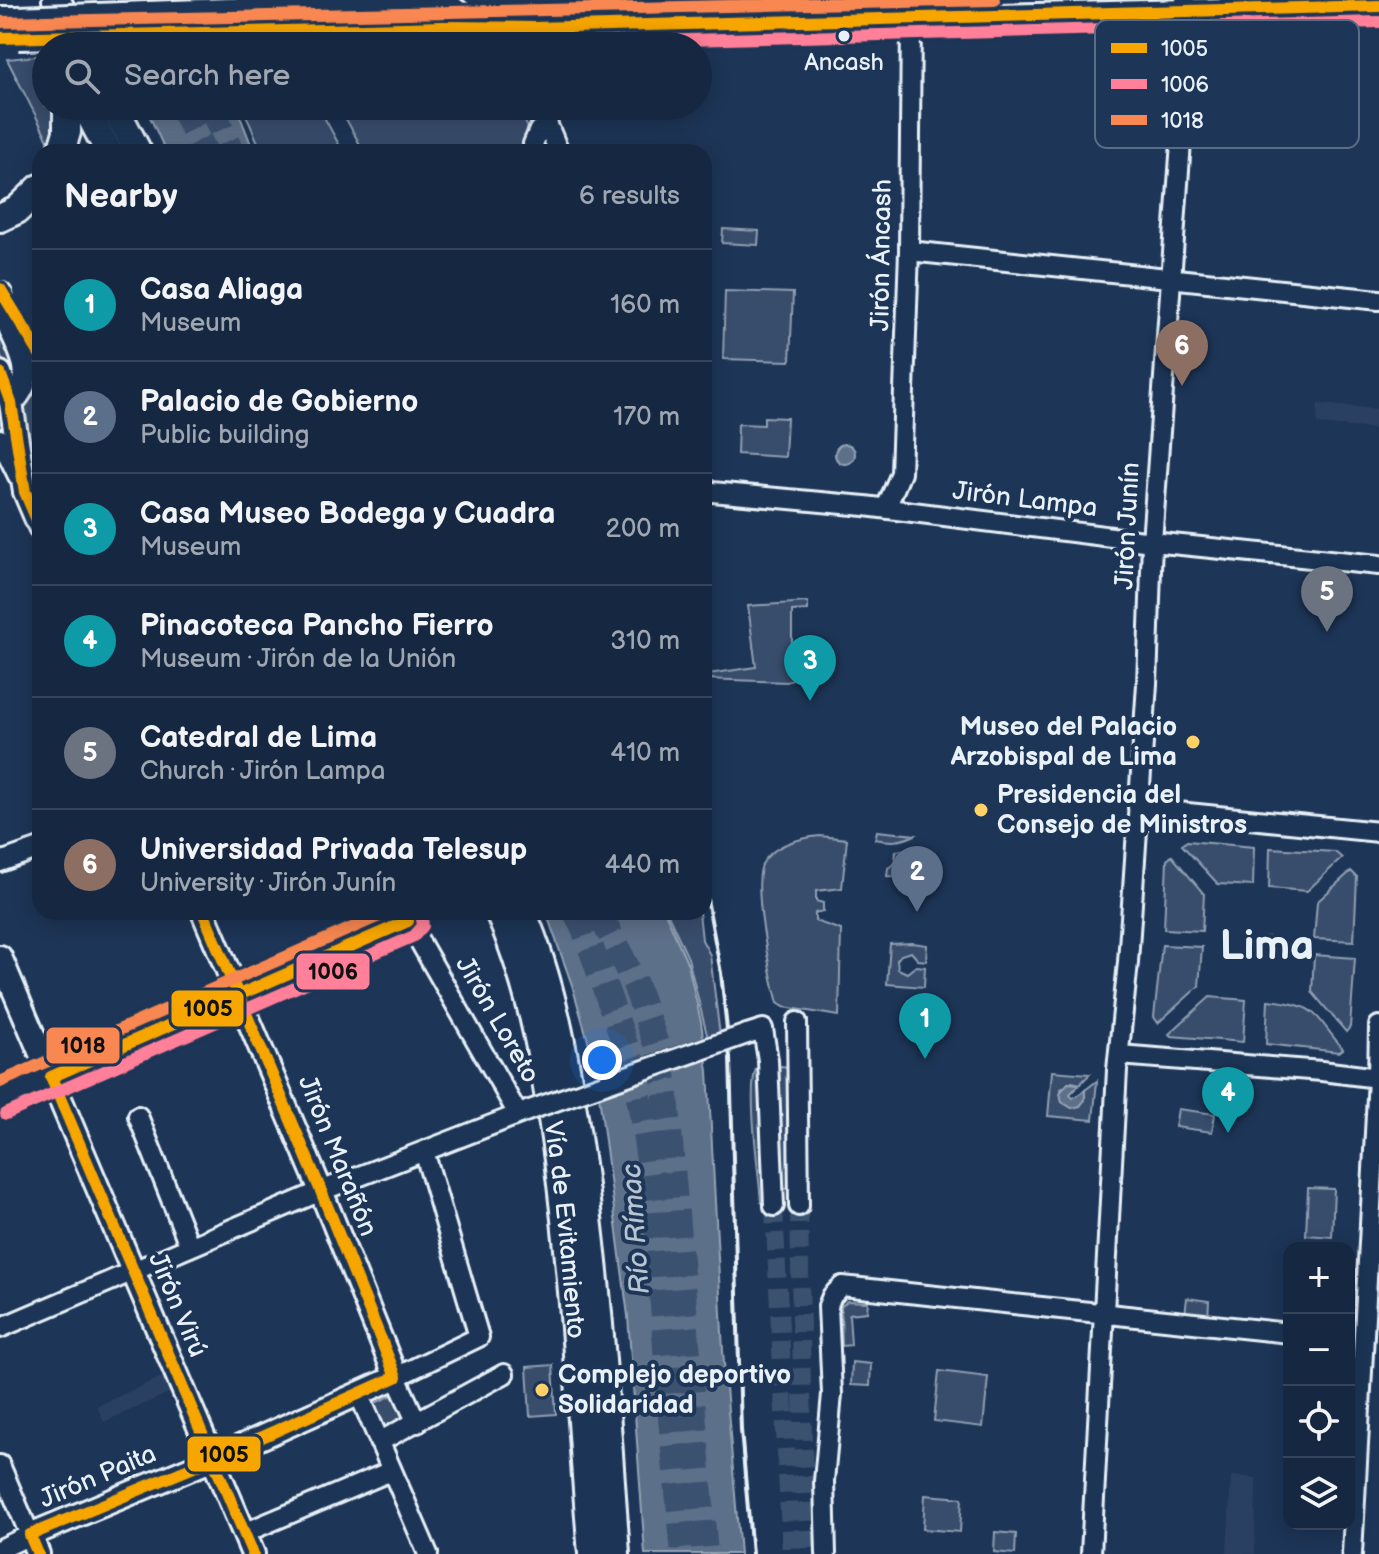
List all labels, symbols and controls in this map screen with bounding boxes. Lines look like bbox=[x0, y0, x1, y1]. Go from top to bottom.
legend bbox=[1095, 20, 1359, 148]
marker: Ancash bbox=[836, 28, 852, 44]
search box bbox=[32, 32, 712, 120]
text: 1005 bbox=[1161, 36, 1208, 63]
place label: Ancash bbox=[804, 48, 884, 77]
icon: search bbox=[60, 54, 104, 98]
text: Search here bbox=[124, 58, 290, 94]
text: 1006 bbox=[1161, 72, 1209, 99]
text: 1018 bbox=[1161, 108, 1204, 135]
text: Nearby bbox=[64, 176, 178, 217]
street label: Jirón Áncash bbox=[863, 179, 899, 331]
text: 6 results bbox=[579, 181, 680, 212]
text: Casa Aliaga bbox=[140, 272, 303, 308]
text: 1 bbox=[85, 290, 95, 321]
text: 160 m bbox=[610, 290, 680, 321]
text: Museum bbox=[140, 308, 241, 339]
pin: 6 bbox=[1156, 320, 1208, 386]
text: Palacio de Gobierno bbox=[140, 384, 418, 420]
text: 2 bbox=[82, 402, 98, 433]
text: 170 m bbox=[613, 402, 680, 433]
text: Public building bbox=[140, 420, 309, 451]
street label: Jirón Junín bbox=[1109, 461, 1147, 591]
street label: Jirón Lampa bbox=[951, 476, 1099, 524]
text: Casa Museo Bodega y Cuadra bbox=[140, 496, 556, 532]
text: 3 bbox=[82, 514, 98, 545]
text: 200 m bbox=[606, 514, 680, 545]
text: Museum bbox=[140, 532, 241, 563]
pin: 5 bbox=[1301, 566, 1353, 632]
text: Pinacoteca Pancho Fierro bbox=[140, 608, 494, 644]
text: 4 bbox=[82, 626, 98, 657]
text: 310 m bbox=[610, 626, 680, 657]
pin: 3 bbox=[784, 635, 836, 701]
text: Museum · Jirón de la Unión bbox=[140, 644, 456, 675]
place label: Museo del Palacio Arzobispal de Lima bbox=[950, 712, 1177, 773]
text: Catedral de Lima bbox=[140, 720, 377, 756]
marker: Museo del Palacio Arzobispal de Lima bbox=[1184, 733, 1202, 751]
text: 5 bbox=[82, 738, 98, 769]
text: 410 m bbox=[610, 738, 680, 769]
text: Church · Jirón Lampa bbox=[140, 756, 386, 787]
place label: Presidencia del Consejo de Ministros bbox=[997, 780, 1247, 841]
marker: Presidencia del Consejo de Ministros bbox=[972, 801, 990, 819]
text: Universidad Privada Telesup bbox=[140, 832, 527, 868]
pin: 2 bbox=[891, 846, 943, 912]
text: 6 bbox=[82, 850, 98, 881]
text: 440 m bbox=[604, 850, 680, 881]
text: University · Jirón Junín bbox=[140, 868, 396, 899]
district label: Lima bbox=[1220, 921, 1314, 972]
street label: Jirón Loreto bbox=[448, 951, 546, 1089]
line badge: 1006 bbox=[295, 952, 371, 991]
text: 1006 bbox=[308, 959, 358, 986]
line badge: 1005 bbox=[170, 989, 245, 1028]
pin: 1 bbox=[899, 993, 951, 1059]
text: 1005 bbox=[183, 996, 233, 1023]
line badge: 1018 bbox=[45, 1026, 121, 1065]
text: 1018 bbox=[60, 1033, 106, 1060]
your location bbox=[582, 1040, 622, 1080]
pin: 4 bbox=[1202, 1067, 1254, 1133]
street label: Jirón Marañón bbox=[291, 1071, 383, 1241]
street label: Vía de Evitamiento bbox=[537, 1119, 591, 1340]
water label: Río Rímac bbox=[615, 1162, 657, 1296]
map controls bbox=[1283, 1242, 1355, 1530]
button: + bbox=[1283, 1242, 1355, 1314]
street label: Jirón Virú bbox=[141, 1248, 213, 1362]
button: − bbox=[1283, 1314, 1355, 1386]
place label: Complejo deportivo Solidaridad bbox=[558, 1360, 791, 1421]
marker: Complejo deportivo Solidaridad bbox=[533, 1381, 551, 1399]
button: locate bbox=[1283, 1386, 1355, 1458]
line badge: 1005 bbox=[186, 1435, 262, 1473]
street label: Jirón Paita bbox=[35, 1439, 161, 1515]
text: 1005 bbox=[199, 1442, 249, 1469]
button: layers bbox=[1283, 1458, 1355, 1530]

